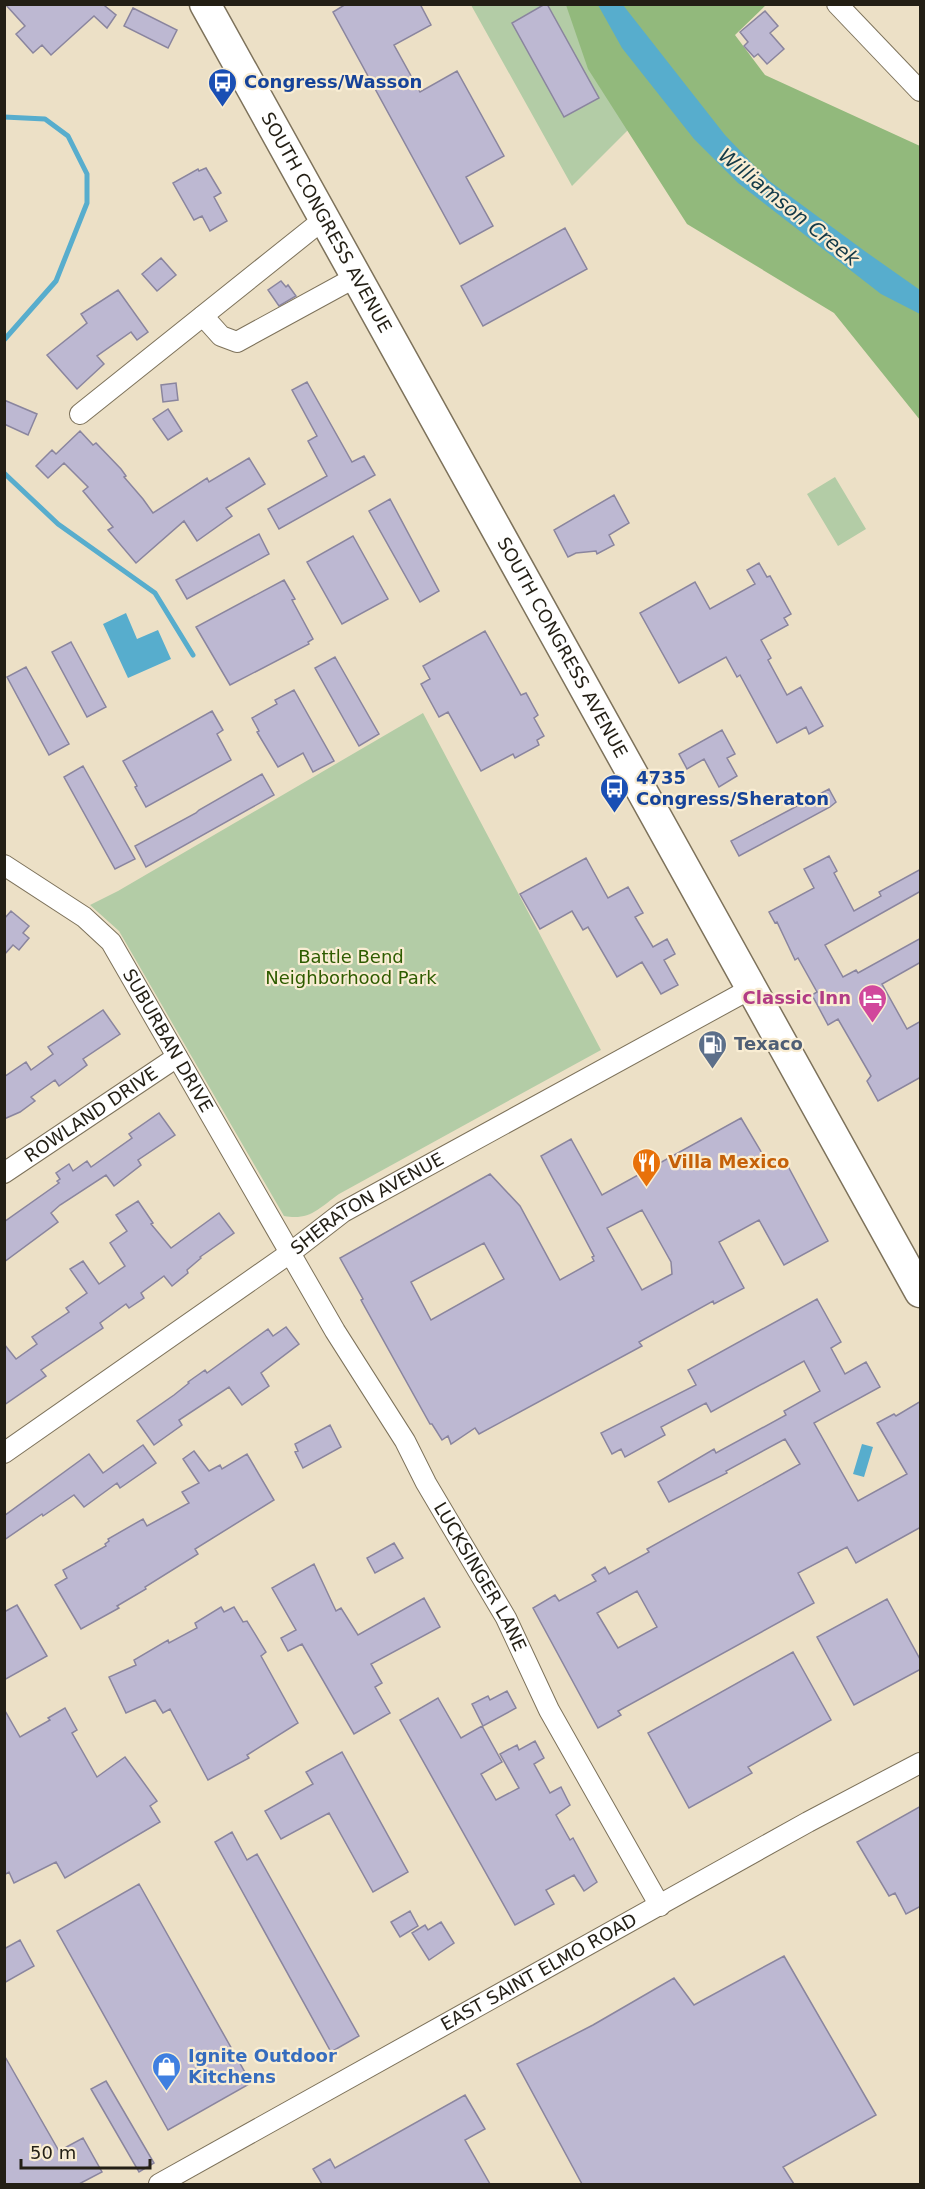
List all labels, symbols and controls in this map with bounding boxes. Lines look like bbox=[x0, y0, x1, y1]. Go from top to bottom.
bus stop icon: Congress/Wasson bbox=[207, 66, 239, 108]
place label: Congress/Wasson bbox=[244, 71, 422, 92]
street label: SOUTH CONGRESS AVENUE bbox=[257, 109, 396, 336]
water label: Williamson Creek bbox=[714, 143, 865, 272]
street label: SOUTH CONGRESS AVENUE bbox=[493, 533, 632, 761]
place label: 4735 Congress/Sheraton bbox=[636, 767, 829, 809]
bus stop icon: 4735 Congress/Sheraton bbox=[599, 772, 631, 814]
park label: Battle Bend Neighborhood Park bbox=[265, 946, 437, 988]
street label: SUBURBAN DRIVE bbox=[119, 965, 218, 1116]
hotel icon: Classic Inn bbox=[856, 982, 888, 1024]
place label: Classic Inn bbox=[743, 987, 851, 1008]
fuel station icon: Texaco bbox=[697, 1028, 729, 1070]
place label: Texaco bbox=[734, 1033, 803, 1054]
street label: ROWLAND DRIVE bbox=[20, 1062, 161, 1166]
restaurant icon: Villa Mexico bbox=[631, 1146, 663, 1188]
street label: SHERATON AVENUE bbox=[286, 1148, 447, 1259]
place label: Villa Mexico bbox=[668, 1151, 789, 1172]
street label: LUCKSINGER LANE bbox=[430, 1498, 531, 1655]
street label: EAST SAINT ELMO ROAD bbox=[437, 1909, 640, 2035]
place label: Ignite Outdoor Kitchens bbox=[188, 2045, 337, 2087]
shop icon: Ignite Outdoor Kitchens bbox=[151, 2050, 183, 2092]
scale bar bbox=[21, 2132, 150, 2170]
text: 50 m bbox=[30, 2142, 76, 2163]

